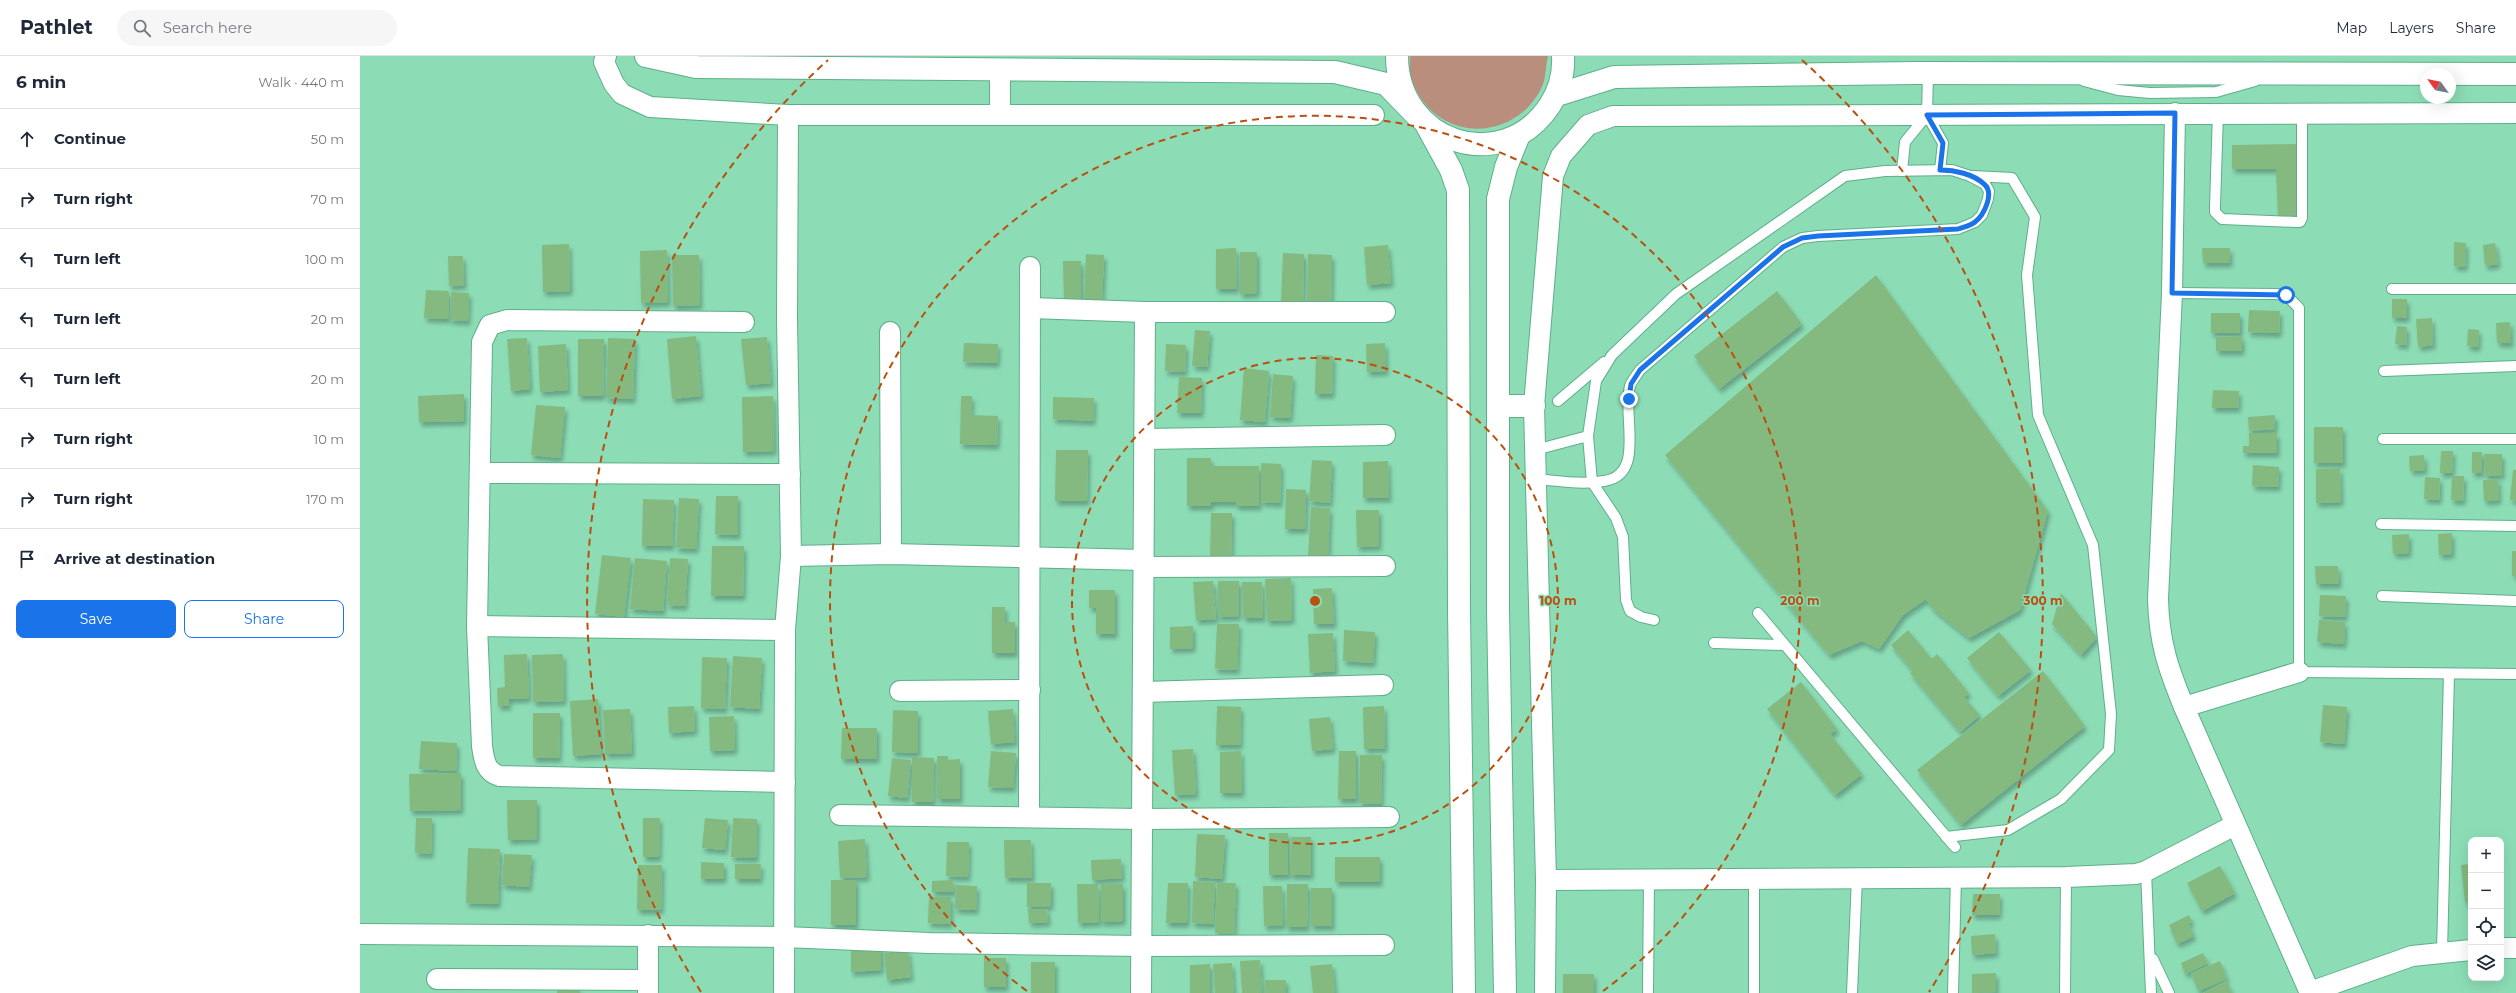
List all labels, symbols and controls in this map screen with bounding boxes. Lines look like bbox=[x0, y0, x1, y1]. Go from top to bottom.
search box bbox=[117, 10, 397, 46]
text: Pathlet bbox=[20, 16, 93, 39]
icon: search bbox=[131, 17, 153, 39]
text: Search here bbox=[163, 18, 252, 37]
text: Map bbox=[2336, 19, 2367, 37]
text: Layers bbox=[2389, 19, 2434, 37]
text: Share bbox=[2456, 19, 2496, 37]
north arrow bbox=[2420, 68, 2456, 104]
text: 6 min bbox=[16, 72, 66, 92]
text: Walk · 440 m bbox=[258, 74, 344, 90]
icon: ahead bbox=[16, 128, 38, 150]
text: Continue bbox=[54, 129, 126, 148]
text: 50 m bbox=[311, 131, 344, 147]
icon: right bbox=[16, 188, 38, 210]
text: Turn right bbox=[54, 189, 133, 208]
text: 70 m bbox=[311, 191, 344, 207]
icon: left bbox=[16, 248, 38, 270]
text: Turn left bbox=[54, 249, 121, 268]
text: 100 m bbox=[305, 251, 344, 267]
route start bbox=[2277, 286, 2295, 304]
icon: left bbox=[16, 308, 38, 330]
text: Turn left bbox=[54, 309, 121, 328]
text: 20 m bbox=[311, 311, 344, 327]
icon: left bbox=[16, 368, 38, 390]
text: Turn left bbox=[54, 369, 121, 388]
text: 20 m bbox=[311, 371, 344, 387]
route end bbox=[1620, 390, 1638, 408]
icon: right bbox=[16, 428, 38, 450]
text: Turn right bbox=[54, 429, 133, 448]
text: 10 m bbox=[314, 431, 344, 447]
icon: right bbox=[16, 488, 38, 510]
text: Turn right bbox=[54, 489, 133, 508]
text: 170 m bbox=[306, 491, 344, 507]
icon: arrive bbox=[16, 548, 38, 570]
text: Arrive at destination bbox=[54, 549, 215, 568]
text: 100 m bbox=[1540, 593, 1576, 608]
text: 200 m bbox=[1780, 593, 1820, 608]
text: 300 m bbox=[2022, 593, 2063, 608]
centre of rings bbox=[1308, 594, 1322, 608]
button: Save bbox=[16, 600, 176, 638]
button: Share bbox=[184, 600, 344, 638]
map controls bbox=[2468, 837, 2504, 981]
button: + bbox=[2468, 837, 2504, 873]
button: − bbox=[2468, 873, 2504, 909]
button: locate bbox=[2468, 909, 2504, 945]
button: layers bbox=[2468, 945, 2504, 981]

